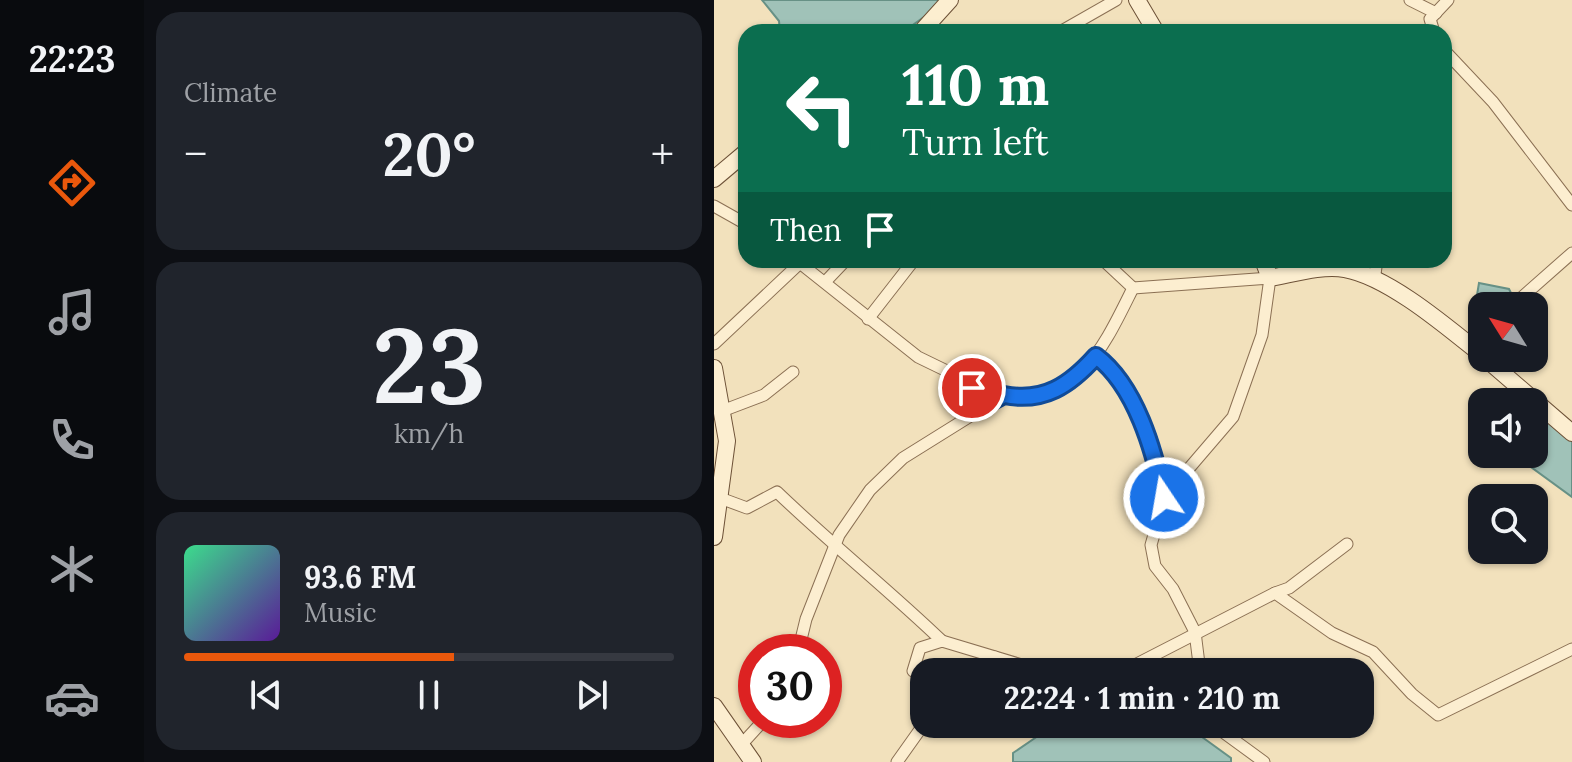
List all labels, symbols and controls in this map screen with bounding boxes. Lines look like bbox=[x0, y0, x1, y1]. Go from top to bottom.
text: 22:23 bbox=[29, 36, 115, 82]
text: 110 m bbox=[902, 49, 1049, 120]
icon: left bbox=[770, 56, 874, 160]
text: Climate bbox=[184, 76, 277, 109]
text: 20° bbox=[382, 116, 476, 192]
text: Turn left bbox=[902, 119, 1049, 165]
text: − bbox=[184, 126, 207, 182]
text: + bbox=[651, 126, 674, 182]
icon: directions bbox=[44, 155, 100, 211]
icon: arrive bbox=[858, 208, 902, 252]
text: Then bbox=[770, 211, 842, 249]
icon: music bbox=[44, 284, 100, 340]
north arrow bbox=[1468, 292, 1548, 372]
map controls bbox=[1468, 292, 1548, 564]
text: 23 bbox=[372, 298, 486, 431]
pin bbox=[938, 354, 1006, 422]
icon: arrive bbox=[950, 366, 994, 410]
button: sound bbox=[1468, 388, 1548, 468]
icon: phone bbox=[44, 412, 100, 468]
text: km/h bbox=[394, 417, 464, 450]
position arrow bbox=[1122, 456, 1206, 540]
button: search bbox=[1468, 484, 1548, 564]
icon: climate bbox=[44, 541, 100, 597]
text: 93.6 FM bbox=[304, 558, 417, 596]
text: Music bbox=[304, 596, 377, 629]
speed limit sign: 30 bbox=[738, 634, 842, 738]
icon: car bbox=[44, 670, 100, 726]
icon: previous bbox=[244, 673, 288, 717]
icon: pause bbox=[407, 673, 451, 717]
icon: next bbox=[570, 673, 614, 717]
text: 22:24 · 1 min · 210 m bbox=[1004, 679, 1280, 717]

